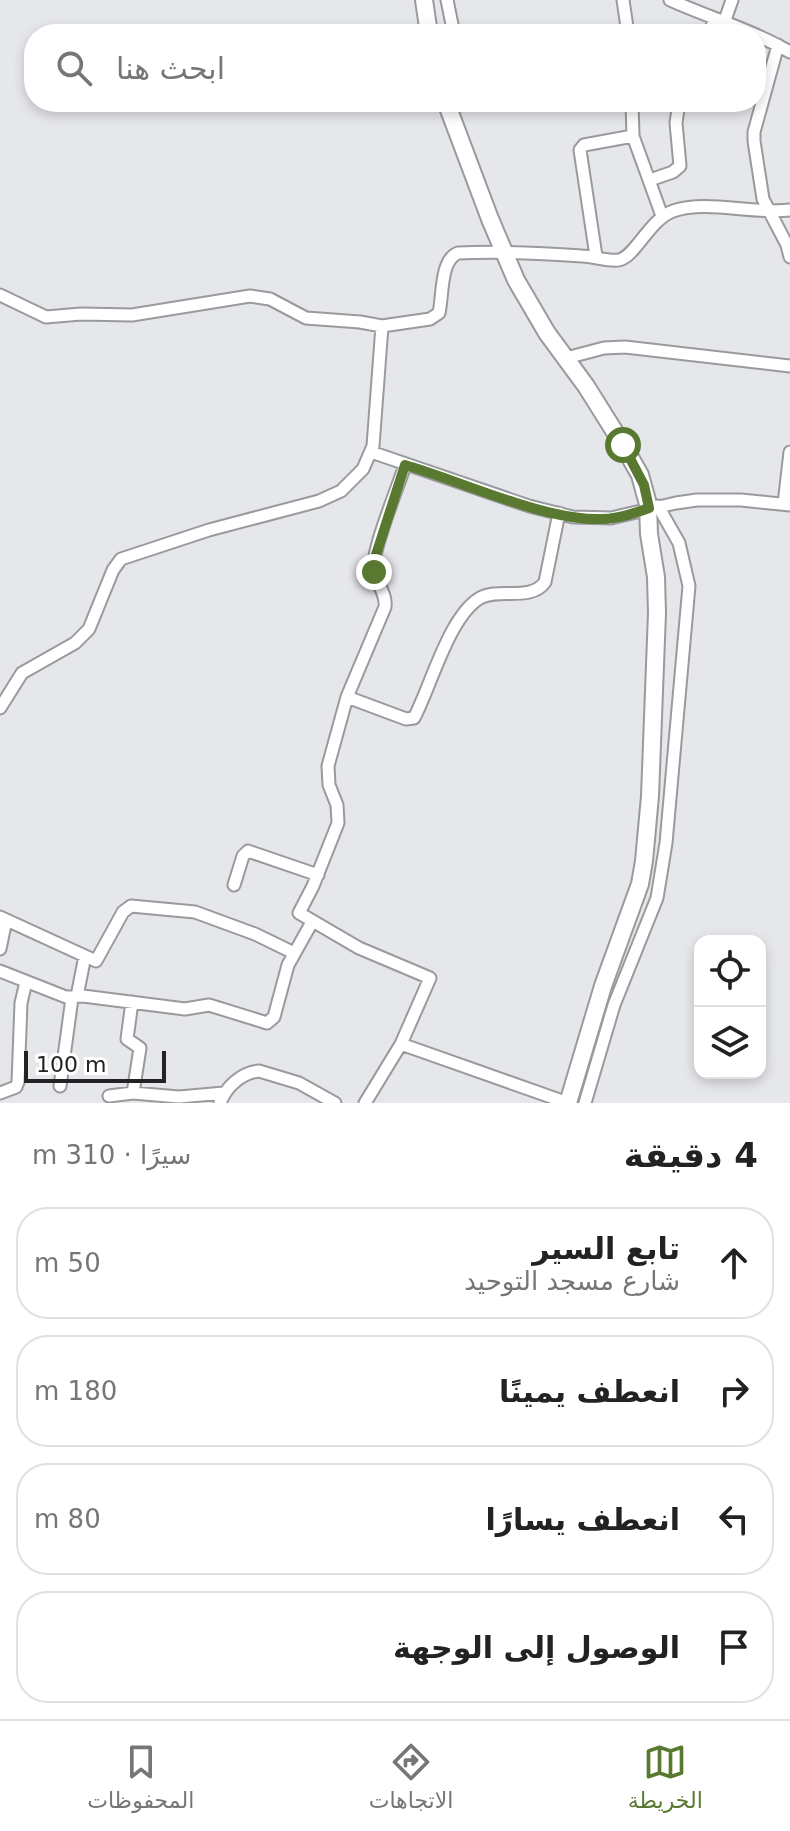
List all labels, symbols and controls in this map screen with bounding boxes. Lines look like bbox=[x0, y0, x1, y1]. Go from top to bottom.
search box bbox=[24, 24, 766, 112]
icon: search bbox=[52, 46, 96, 90]
text: ابحث هنا bbox=[116, 51, 225, 86]
route start bbox=[605, 427, 641, 463]
route end bbox=[356, 554, 392, 590]
map controls bbox=[694, 935, 766, 1079]
button: locate bbox=[694, 935, 766, 1007]
button: layers bbox=[694, 1007, 766, 1079]
scale bar bbox=[24, 1047, 166, 1083]
text: 100 m bbox=[36, 1052, 106, 1077]
text: 4 دقيقة bbox=[624, 1135, 758, 1175]
text: سيرًا · 310 m bbox=[32, 1140, 191, 1170]
text: تابع السير bbox=[532, 1231, 680, 1266]
icon: ahead bbox=[712, 1241, 756, 1285]
text: 50 m bbox=[34, 1248, 101, 1278]
text: شارع مسجد التوحيد bbox=[464, 1266, 680, 1296]
icon: right bbox=[712, 1369, 756, 1413]
text: انعطف يمينًا bbox=[499, 1374, 680, 1409]
text: 180 m bbox=[34, 1376, 117, 1406]
icon: left bbox=[712, 1497, 756, 1541]
text: انعطف يسارًا bbox=[486, 1502, 680, 1537]
text: 80 m bbox=[34, 1504, 101, 1534]
icon: arrive bbox=[712, 1625, 756, 1669]
text: الوصول إلى الوجهة bbox=[393, 1630, 680, 1665]
tab: المحفوظات bbox=[87, 1740, 194, 1813]
tab: الاتجاهات bbox=[369, 1740, 453, 1813]
tab: الخريطة bbox=[628, 1740, 703, 1813]

